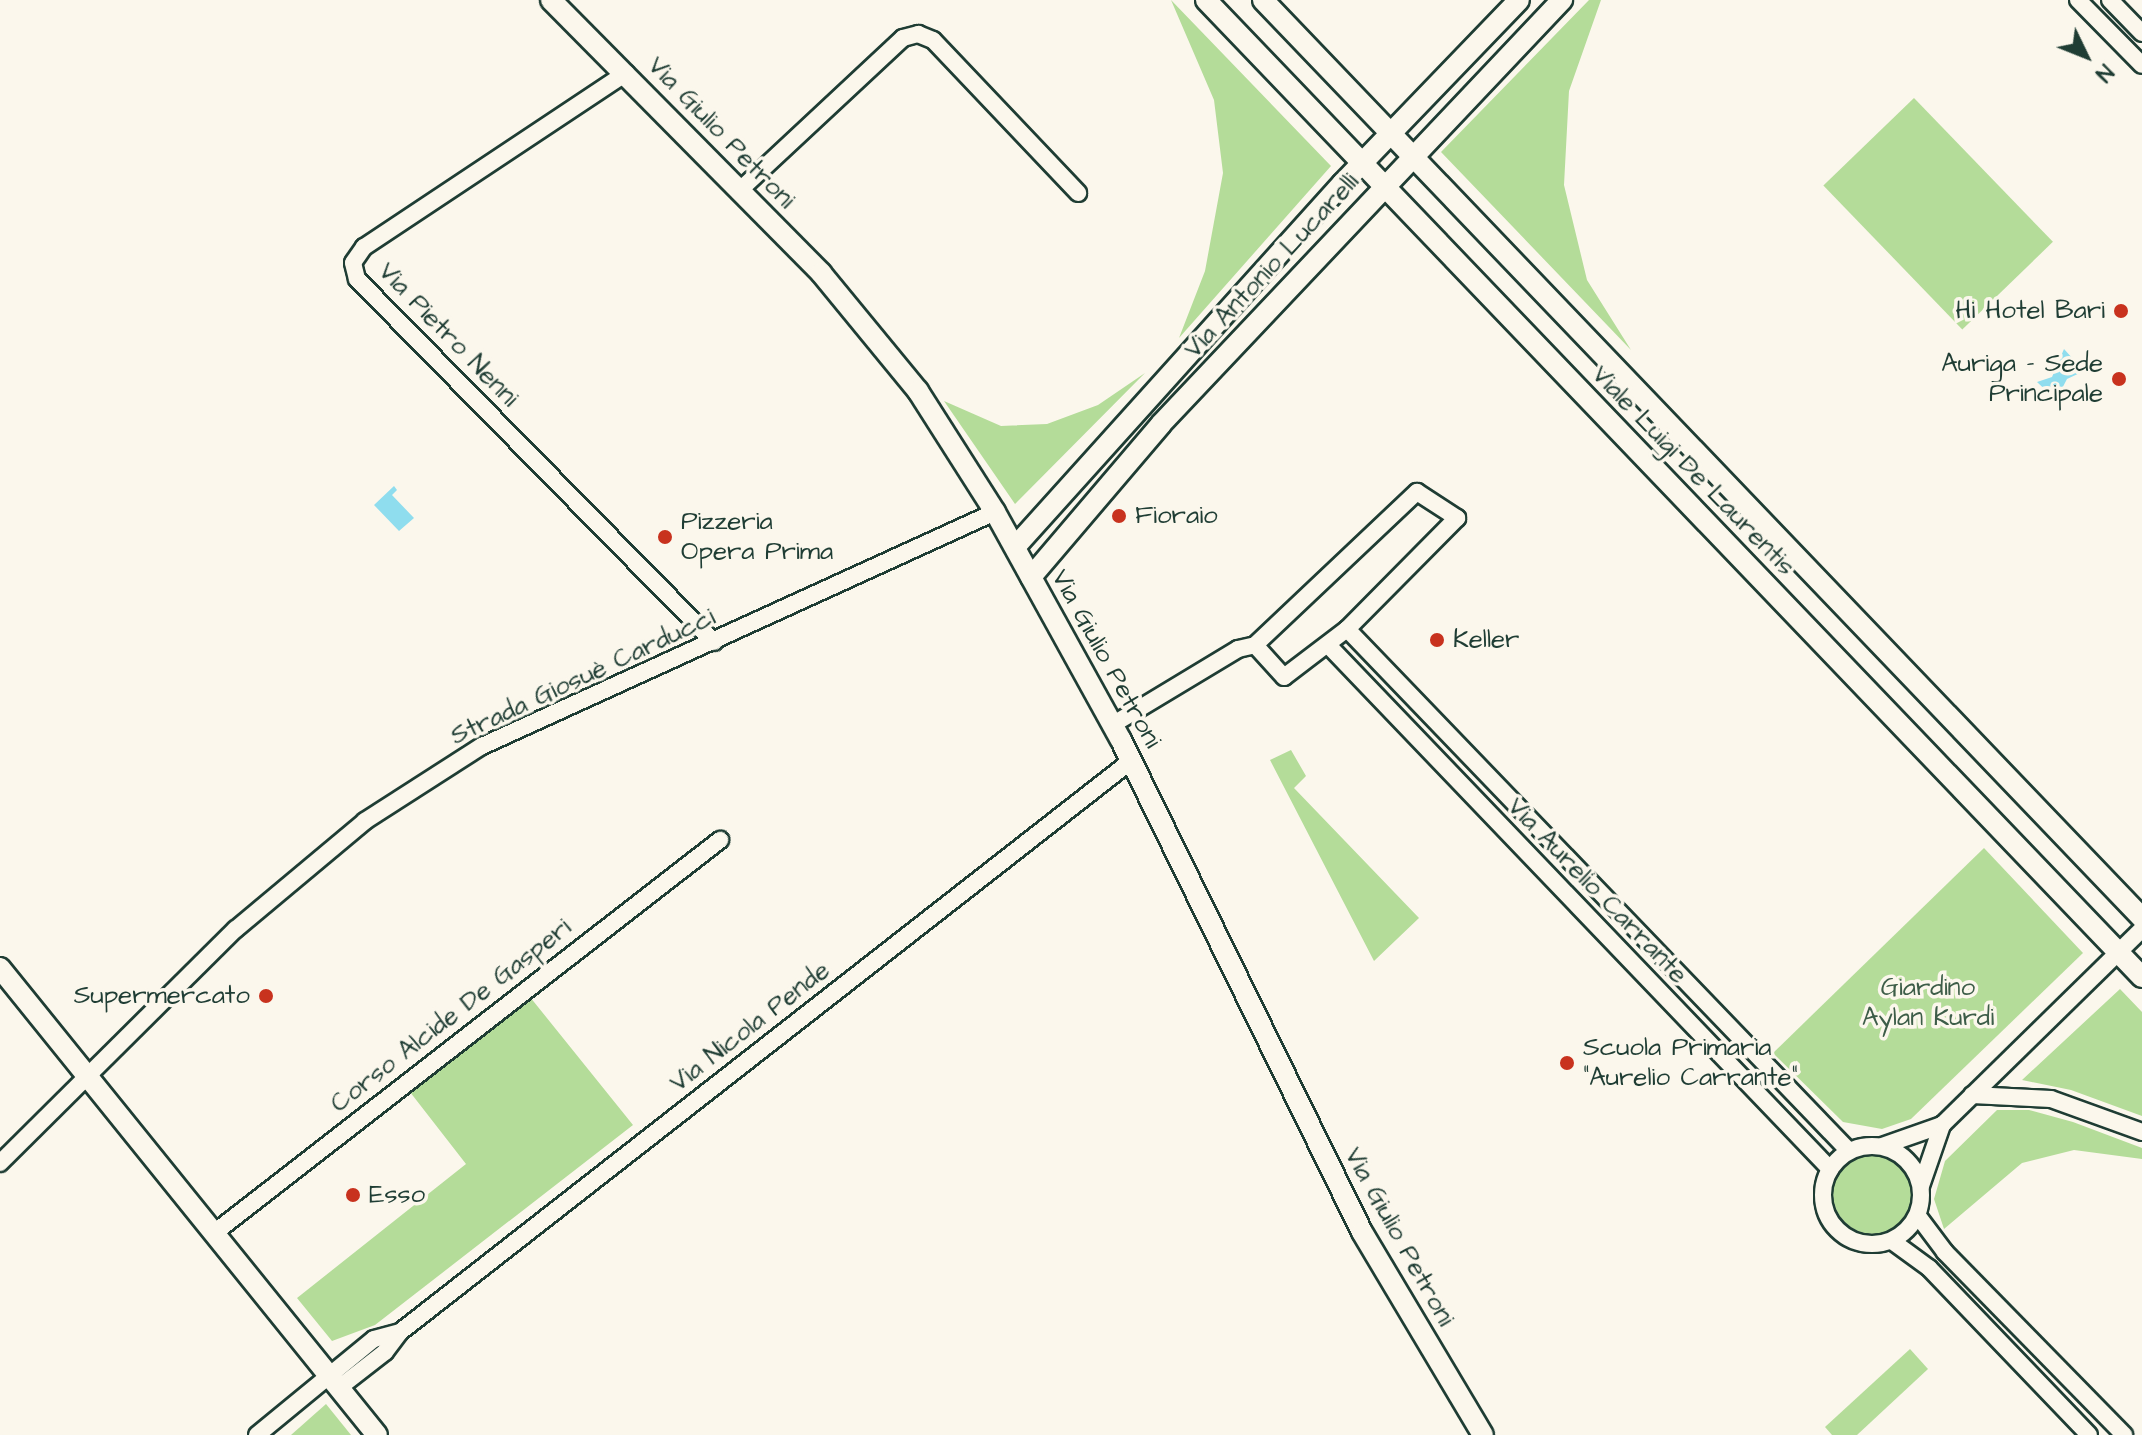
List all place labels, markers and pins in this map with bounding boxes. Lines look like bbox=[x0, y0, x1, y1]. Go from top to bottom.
place label: Hi Hotel Bari bbox=[1955, 295, 2105, 327]
marker: Hi Hotel Bari bbox=[2112, 302, 2130, 320]
place label: Auriga - Sede Principale bbox=[1941, 348, 2103, 410]
marker: Auriga - Sede Principale bbox=[2110, 370, 2128, 388]
place label: Fioraio bbox=[1135, 500, 1218, 532]
place label: Pizzeria Opera Prima bbox=[681, 506, 833, 568]
marker: Fioraio bbox=[1110, 507, 1128, 525]
marker: Pizzeria Opera Prima bbox=[656, 528, 674, 546]
place label: Keller bbox=[1453, 624, 1519, 656]
marker: Keller bbox=[1428, 631, 1446, 649]
place label: Supermercato bbox=[74, 980, 250, 1012]
marker: Supermercato bbox=[257, 987, 275, 1005]
place label: Scuola Primaria "Aurelio Carrante" bbox=[1583, 1032, 1798, 1094]
marker: Scuola Primaria "Aurelio Carrante" bbox=[1558, 1054, 1576, 1072]
place label: Esso bbox=[369, 1179, 425, 1211]
marker: Esso bbox=[344, 1186, 362, 1204]

